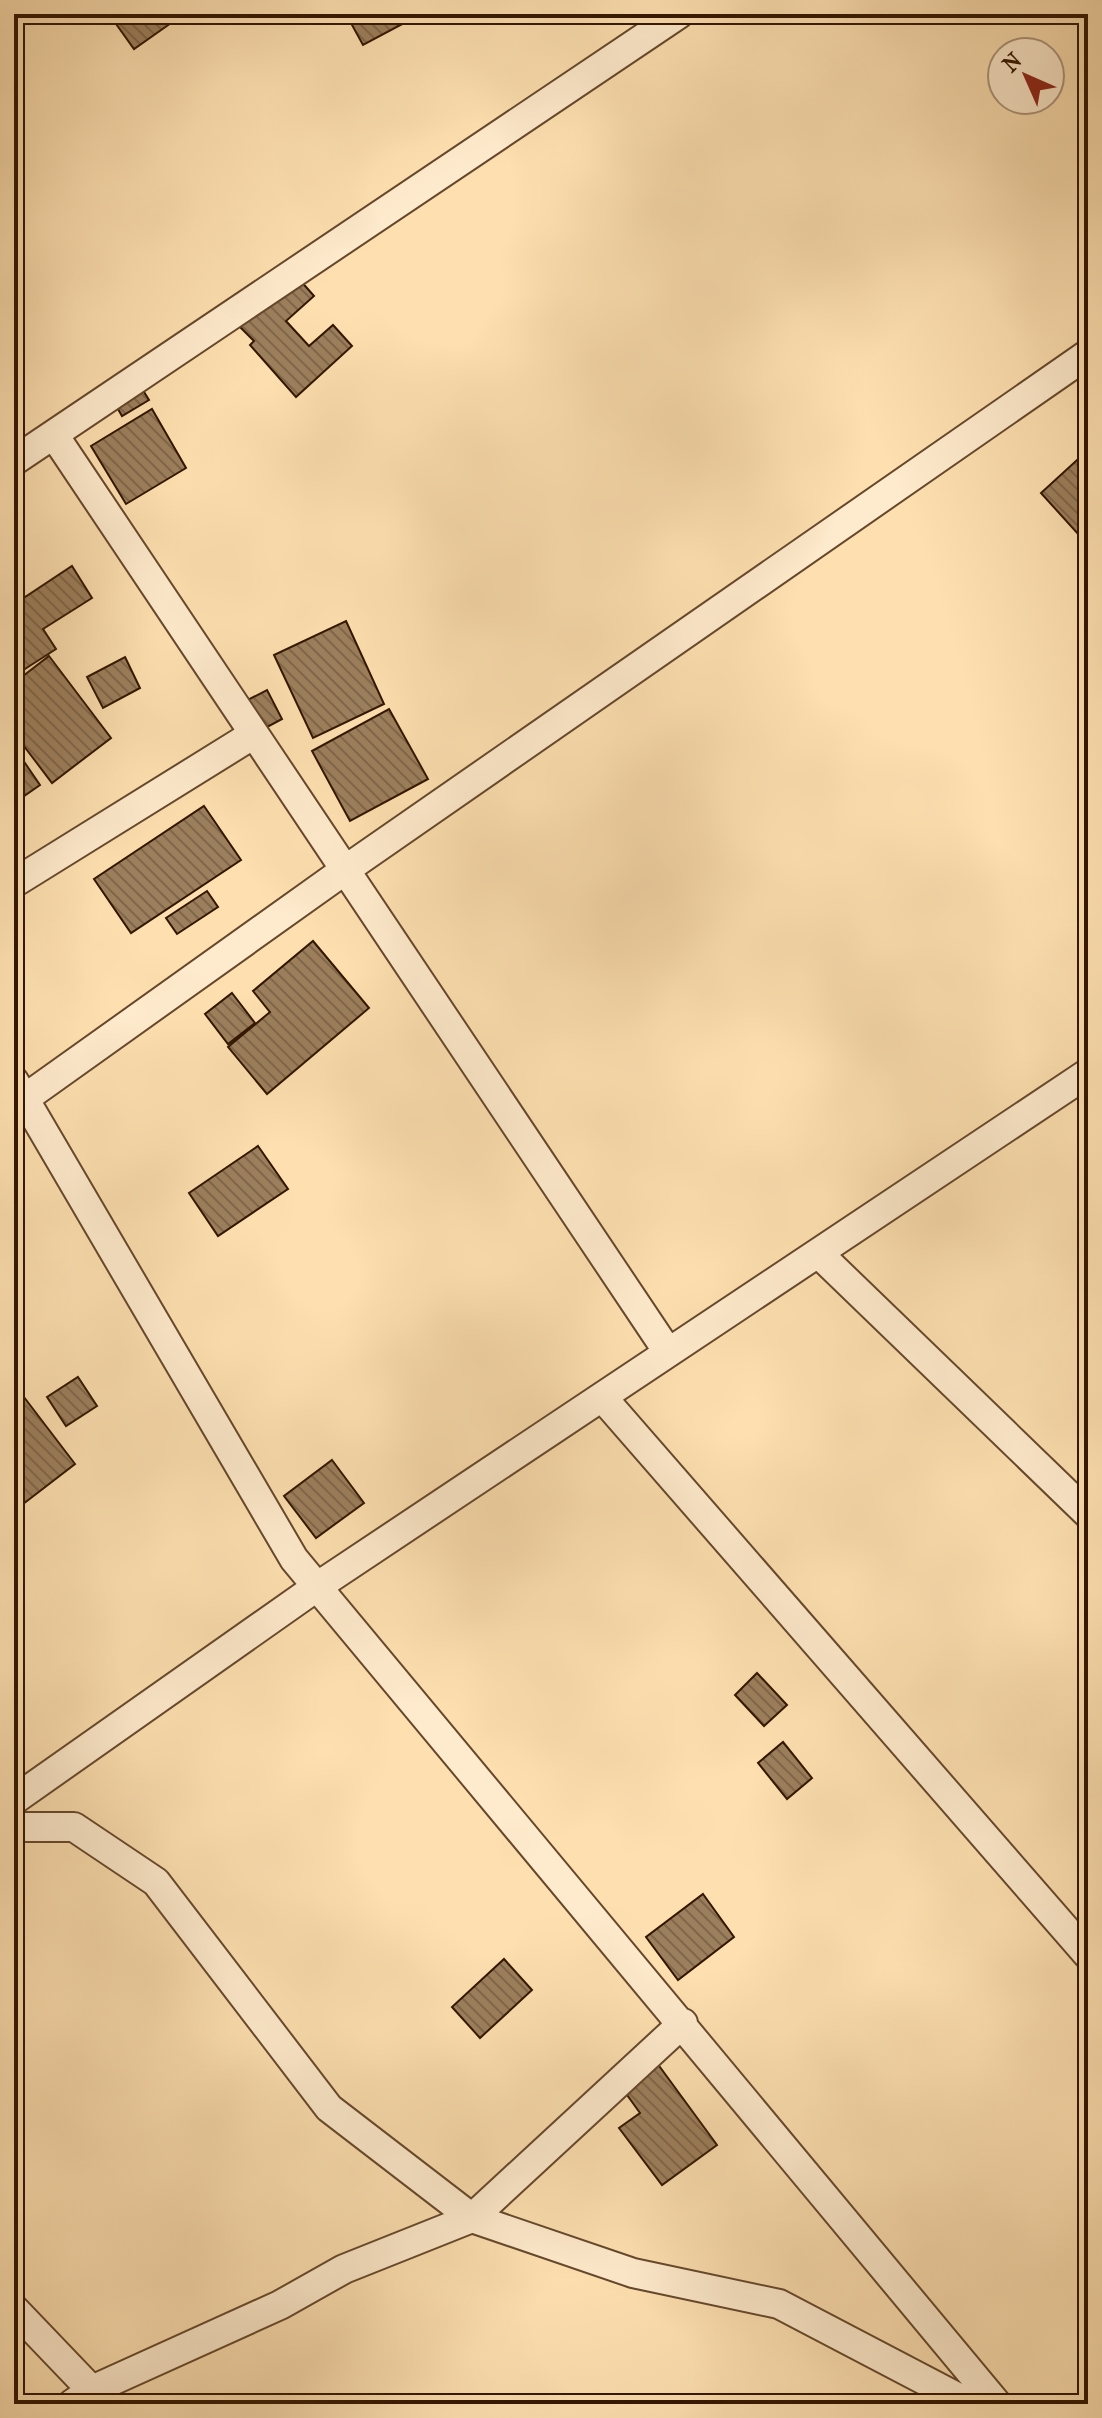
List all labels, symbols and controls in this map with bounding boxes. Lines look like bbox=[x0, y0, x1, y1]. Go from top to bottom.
north arrow bbox=[986, 36, 1066, 116]
text: N bbox=[997, 47, 1028, 78]

